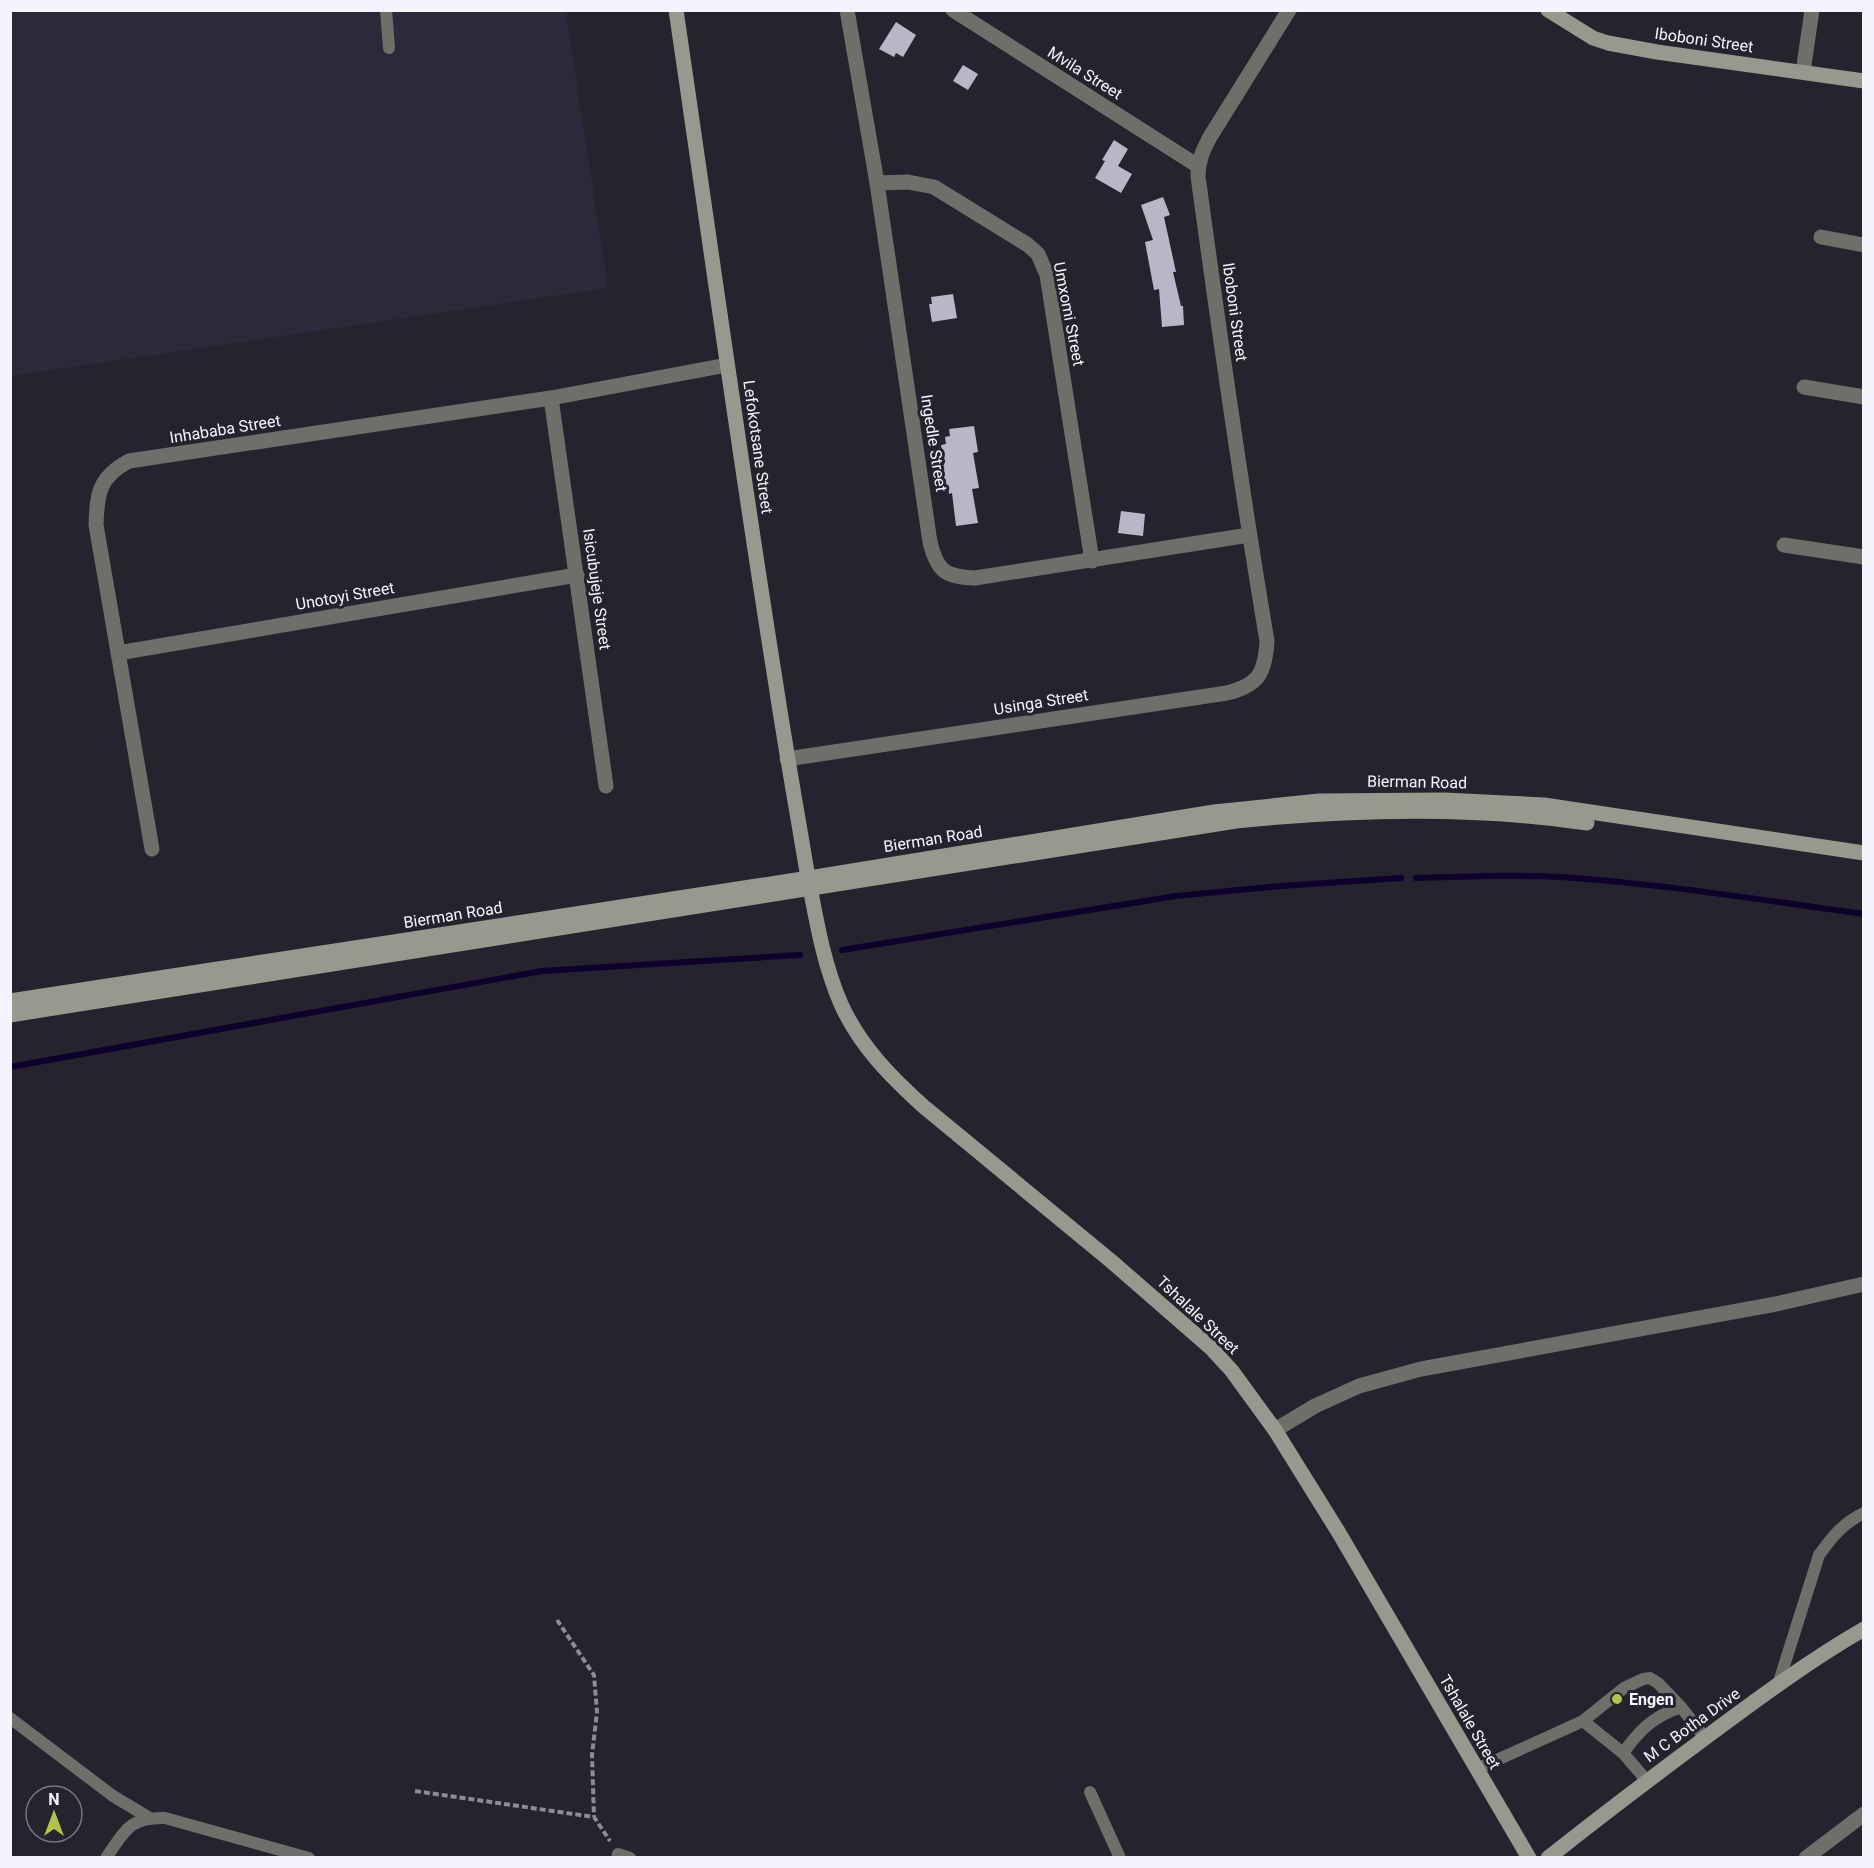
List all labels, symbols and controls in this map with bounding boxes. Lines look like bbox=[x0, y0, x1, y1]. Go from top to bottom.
street label: Iboboni Street bbox=[1653, 24, 1755, 56]
street label: Mvila Street bbox=[1044, 43, 1126, 103]
street label: Umxomi Street bbox=[1050, 260, 1088, 368]
street label: Iboboni Street bbox=[1219, 261, 1251, 363]
street label: Lefokotsane Street bbox=[739, 379, 777, 515]
street label: Ingedle Street bbox=[917, 393, 951, 493]
street label: Inhababa Street bbox=[168, 411, 282, 447]
street label: Isicubujeje Street bbox=[579, 527, 615, 651]
street label: Unotoyi Street bbox=[294, 578, 396, 614]
street label: Usinga Street bbox=[992, 685, 1090, 719]
street label: Bierman Road bbox=[1367, 772, 1467, 792]
street label: Bierman Road bbox=[882, 822, 984, 856]
street label: Bierman Road bbox=[402, 898, 504, 932]
street label: Tshalale Street bbox=[1153, 1272, 1243, 1358]
street label: Tshalale Street bbox=[1435, 1672, 1505, 1772]
street label: M C Botha Drive bbox=[1640, 1684, 1744, 1766]
place label: Engen bbox=[1629, 1690, 1674, 1709]
marker: Engen bbox=[1610, 1692, 1624, 1706]
north arrow bbox=[24, 1784, 84, 1844]
text: N bbox=[48, 1790, 60, 1809]

